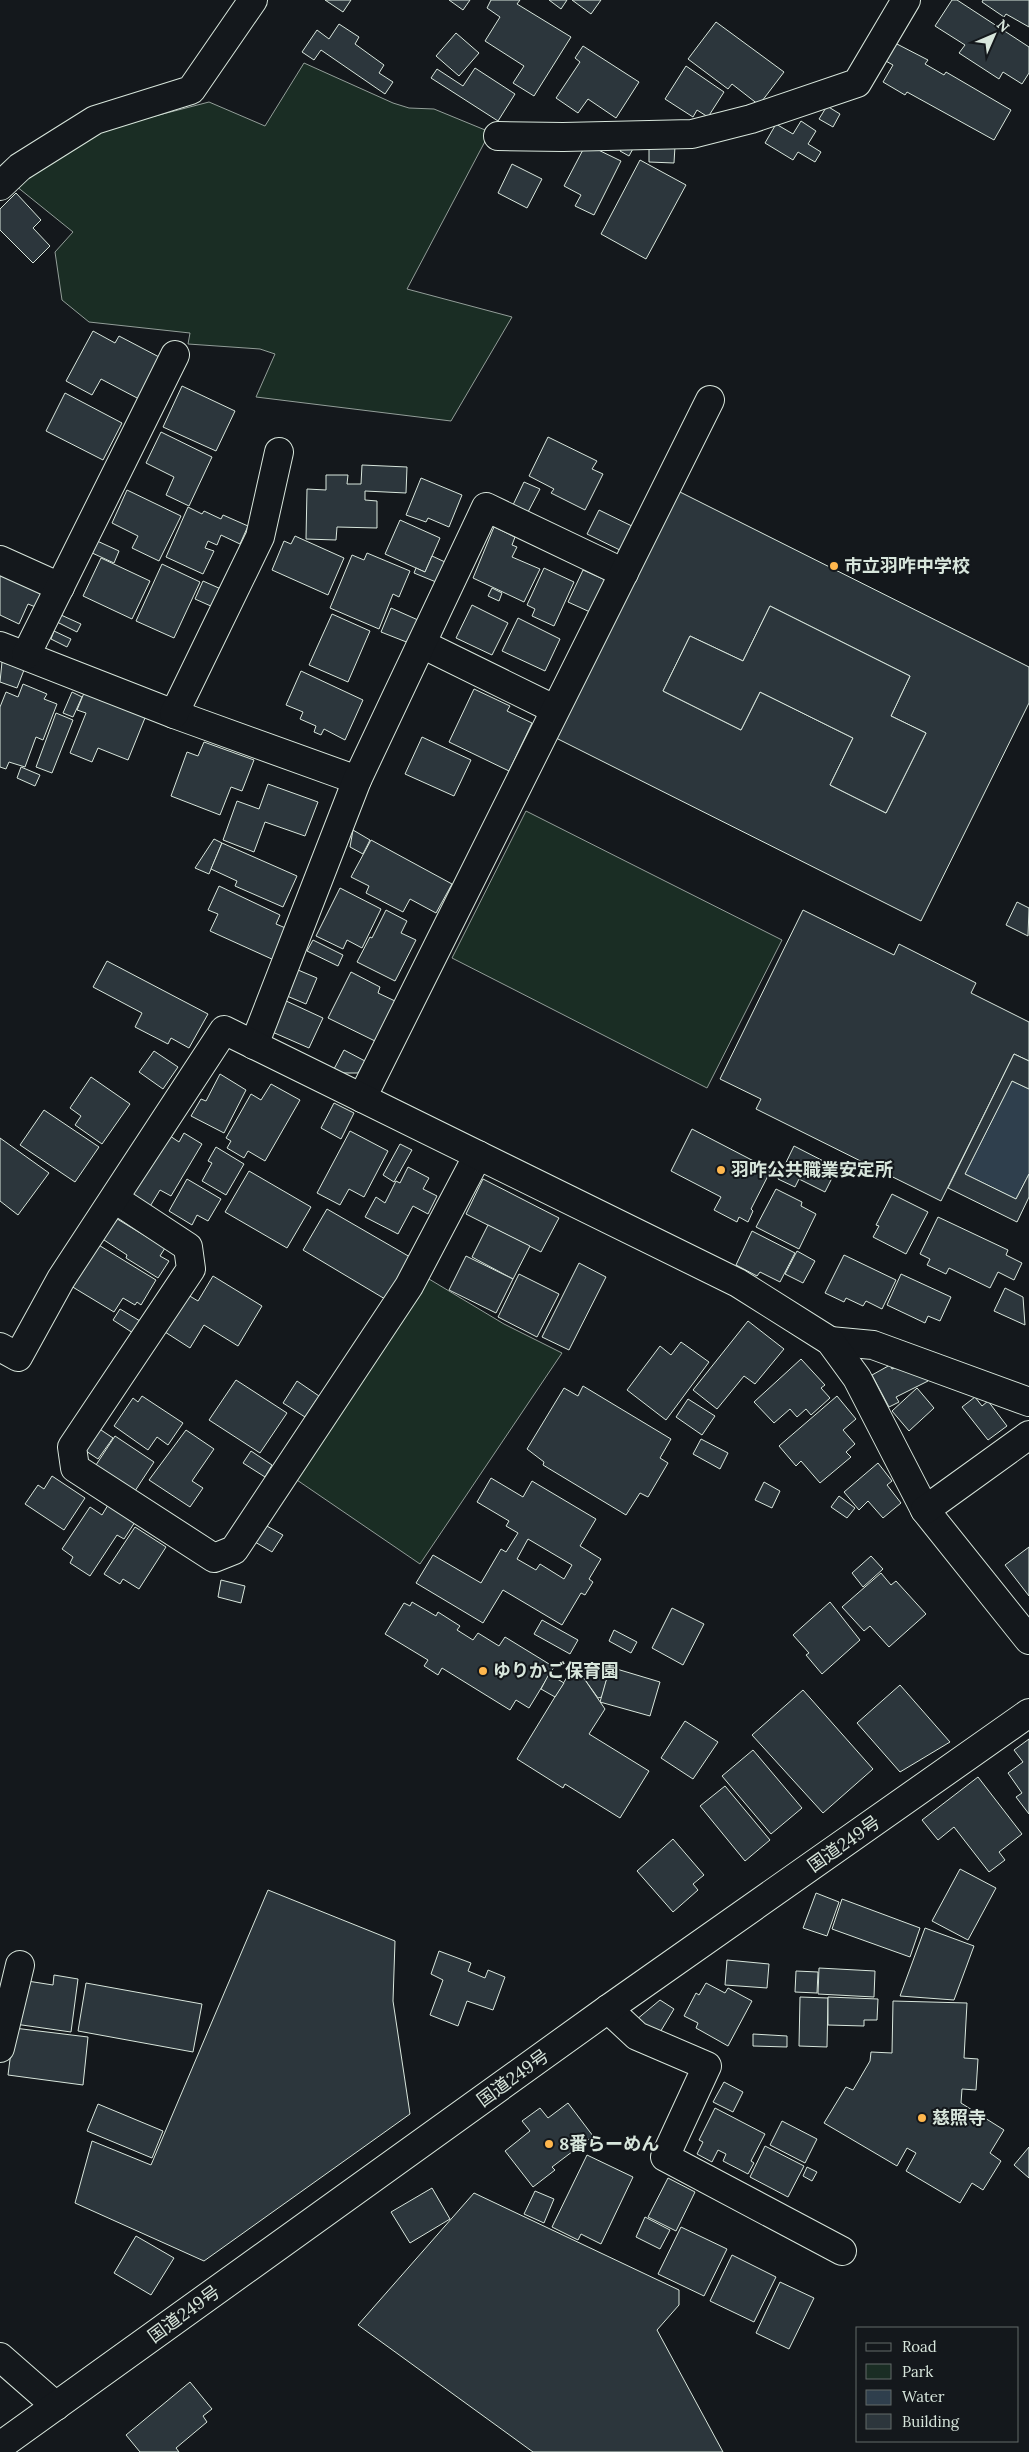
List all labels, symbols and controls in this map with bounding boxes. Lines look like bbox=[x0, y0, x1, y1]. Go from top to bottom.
north arrow bbox=[969, 10, 1019, 60]
text: N bbox=[993, 16, 1014, 36]
place label: 市立羽咋中学校 bbox=[844, 554, 970, 577]
marker: 市立羽咋中学校 bbox=[828, 560, 840, 572]
place label: 羽咋公共職業安定所 bbox=[731, 1158, 893, 1181]
marker: 羽咋公共職業安定所 bbox=[715, 1164, 727, 1176]
place label: ゆりかご保育園 bbox=[493, 1659, 619, 1682]
marker: ゆりかご保育園 bbox=[477, 1665, 489, 1677]
street label: 国道249号 bbox=[803, 1810, 884, 1877]
street label: 国道249号 bbox=[472, 2044, 553, 2111]
place label: 慈照寺 bbox=[932, 2106, 986, 2129]
marker: 慈照寺 bbox=[916, 2112, 928, 2124]
place label: 8番らーめん bbox=[559, 2132, 659, 2155]
marker: 8番らーめん bbox=[543, 2138, 555, 2150]
street label: 国道249号 bbox=[143, 2280, 224, 2347]
legend bbox=[856, 2327, 1019, 2442]
text: Road bbox=[902, 2337, 937, 2356]
text: Park bbox=[902, 2362, 933, 2381]
text: Water bbox=[902, 2387, 945, 2406]
text: Building bbox=[902, 2412, 960, 2431]

